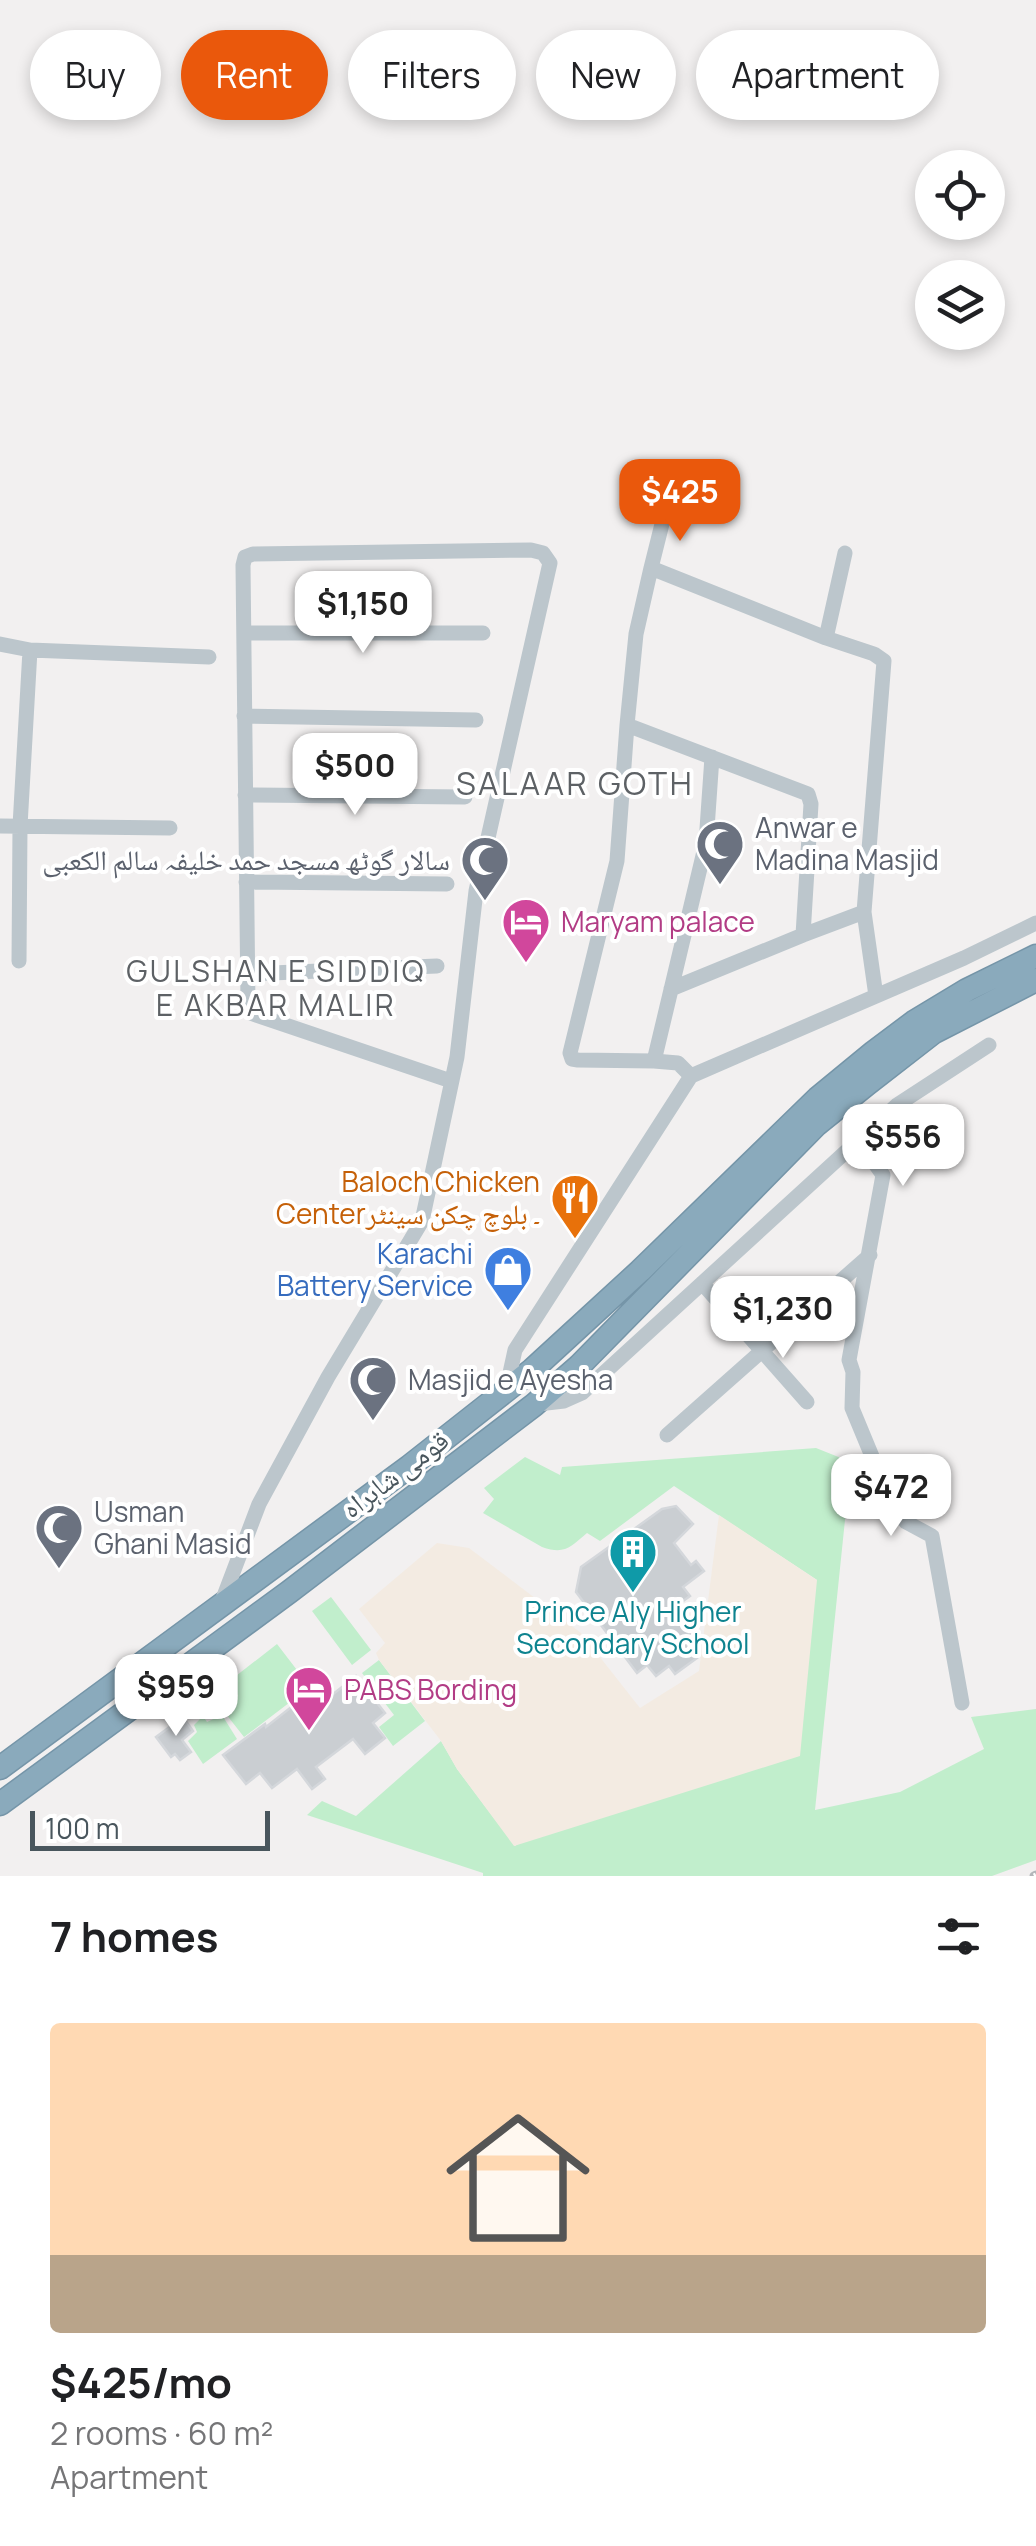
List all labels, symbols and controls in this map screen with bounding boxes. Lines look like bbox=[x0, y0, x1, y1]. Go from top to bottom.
chip: Buy bbox=[30, 30, 161, 120]
chip: Rent bbox=[181, 30, 328, 120]
chip: Filters bbox=[348, 30, 516, 120]
chip: New bbox=[536, 30, 676, 120]
chip: Apartment bbox=[696, 30, 939, 120]
map controls bbox=[915, 150, 1005, 350]
button: locate bbox=[915, 150, 1005, 240]
button: layers bbox=[915, 260, 1005, 350]
pin: $425 bbox=[621, 459, 739, 544]
text: $425 bbox=[641, 469, 719, 513]
pin: $1,150 bbox=[282, 571, 444, 656]
text: $1,150 bbox=[317, 581, 409, 625]
pin: $500 bbox=[296, 733, 414, 818]
text: $500 bbox=[315, 743, 395, 787]
district label: SALAAR GOTH bbox=[456, 761, 694, 805]
place label: Anwar e Madina Masjid bbox=[755, 808, 939, 878]
mosque icon: Anwar e Madina Masjid bbox=[694, 818, 746, 886]
mosque icon: سالار گوٹھ مسجد حمد خلیفہ سالم الکعبی bbox=[459, 834, 511, 902]
place label: سالار گوٹھ مسجد حمد خلیفہ سالم الکعبی bbox=[42, 840, 450, 879]
hotel icon: Maryam palace bbox=[500, 896, 552, 964]
place label: Maryam palace bbox=[561, 902, 755, 940]
district label: GULSHAN E SIDDIQ E AKBAR MALIR bbox=[126, 950, 426, 1025]
pin: $556 bbox=[844, 1104, 962, 1189]
text: $556 bbox=[864, 1114, 942, 1158]
place label: Baloch Chicken Center۔ بلوچ چکن سینٹر bbox=[276, 1162, 540, 1232]
restaurant icon: Baloch Chicken Center۔ بلوچ چکن سینٹر bbox=[549, 1172, 601, 1240]
place label: Karachi Battery Service bbox=[277, 1234, 473, 1304]
shop icon: Karachi Battery Service bbox=[482, 1244, 534, 1312]
pin: $1,230 bbox=[702, 1276, 864, 1361]
text: $1,230 bbox=[732, 1286, 834, 1330]
mosque icon: Masjid e Ayesha bbox=[347, 1354, 399, 1422]
place label: Masjid e Ayesha bbox=[408, 1360, 613, 1398]
street label: قومی شاہراہ bbox=[333, 1420, 456, 1526]
pin: $472 bbox=[832, 1454, 950, 1539]
text: $472 bbox=[853, 1464, 929, 1508]
place label: Usman Ghani Masid bbox=[94, 1492, 252, 1562]
mosque icon: Usman Ghani Masid bbox=[33, 1502, 85, 1570]
building icon: Prince Aly Higher Secondary School bbox=[607, 1526, 659, 1594]
place label: Prince Aly Higher Secondary School bbox=[516, 1592, 750, 1662]
pin: $959 bbox=[117, 1654, 235, 1739]
text: $959 bbox=[137, 1664, 215, 1708]
hotel icon: PABS Bording bbox=[283, 1664, 335, 1732]
place label: PABS Bording bbox=[344, 1670, 517, 1708]
scale bar bbox=[30, 1806, 270, 1850]
text: 100 m bbox=[45, 1809, 119, 1847]
text: 7 homes bbox=[50, 1907, 218, 1965]
icon: filters bbox=[931, 1909, 986, 1964]
icon: home bbox=[428, 2088, 608, 2268]
text: $425/mo bbox=[50, 2353, 232, 2411]
text: 2 rooms · 60 m² bbox=[50, 2411, 273, 2455]
text: Apartment bbox=[50, 2455, 208, 2499]

